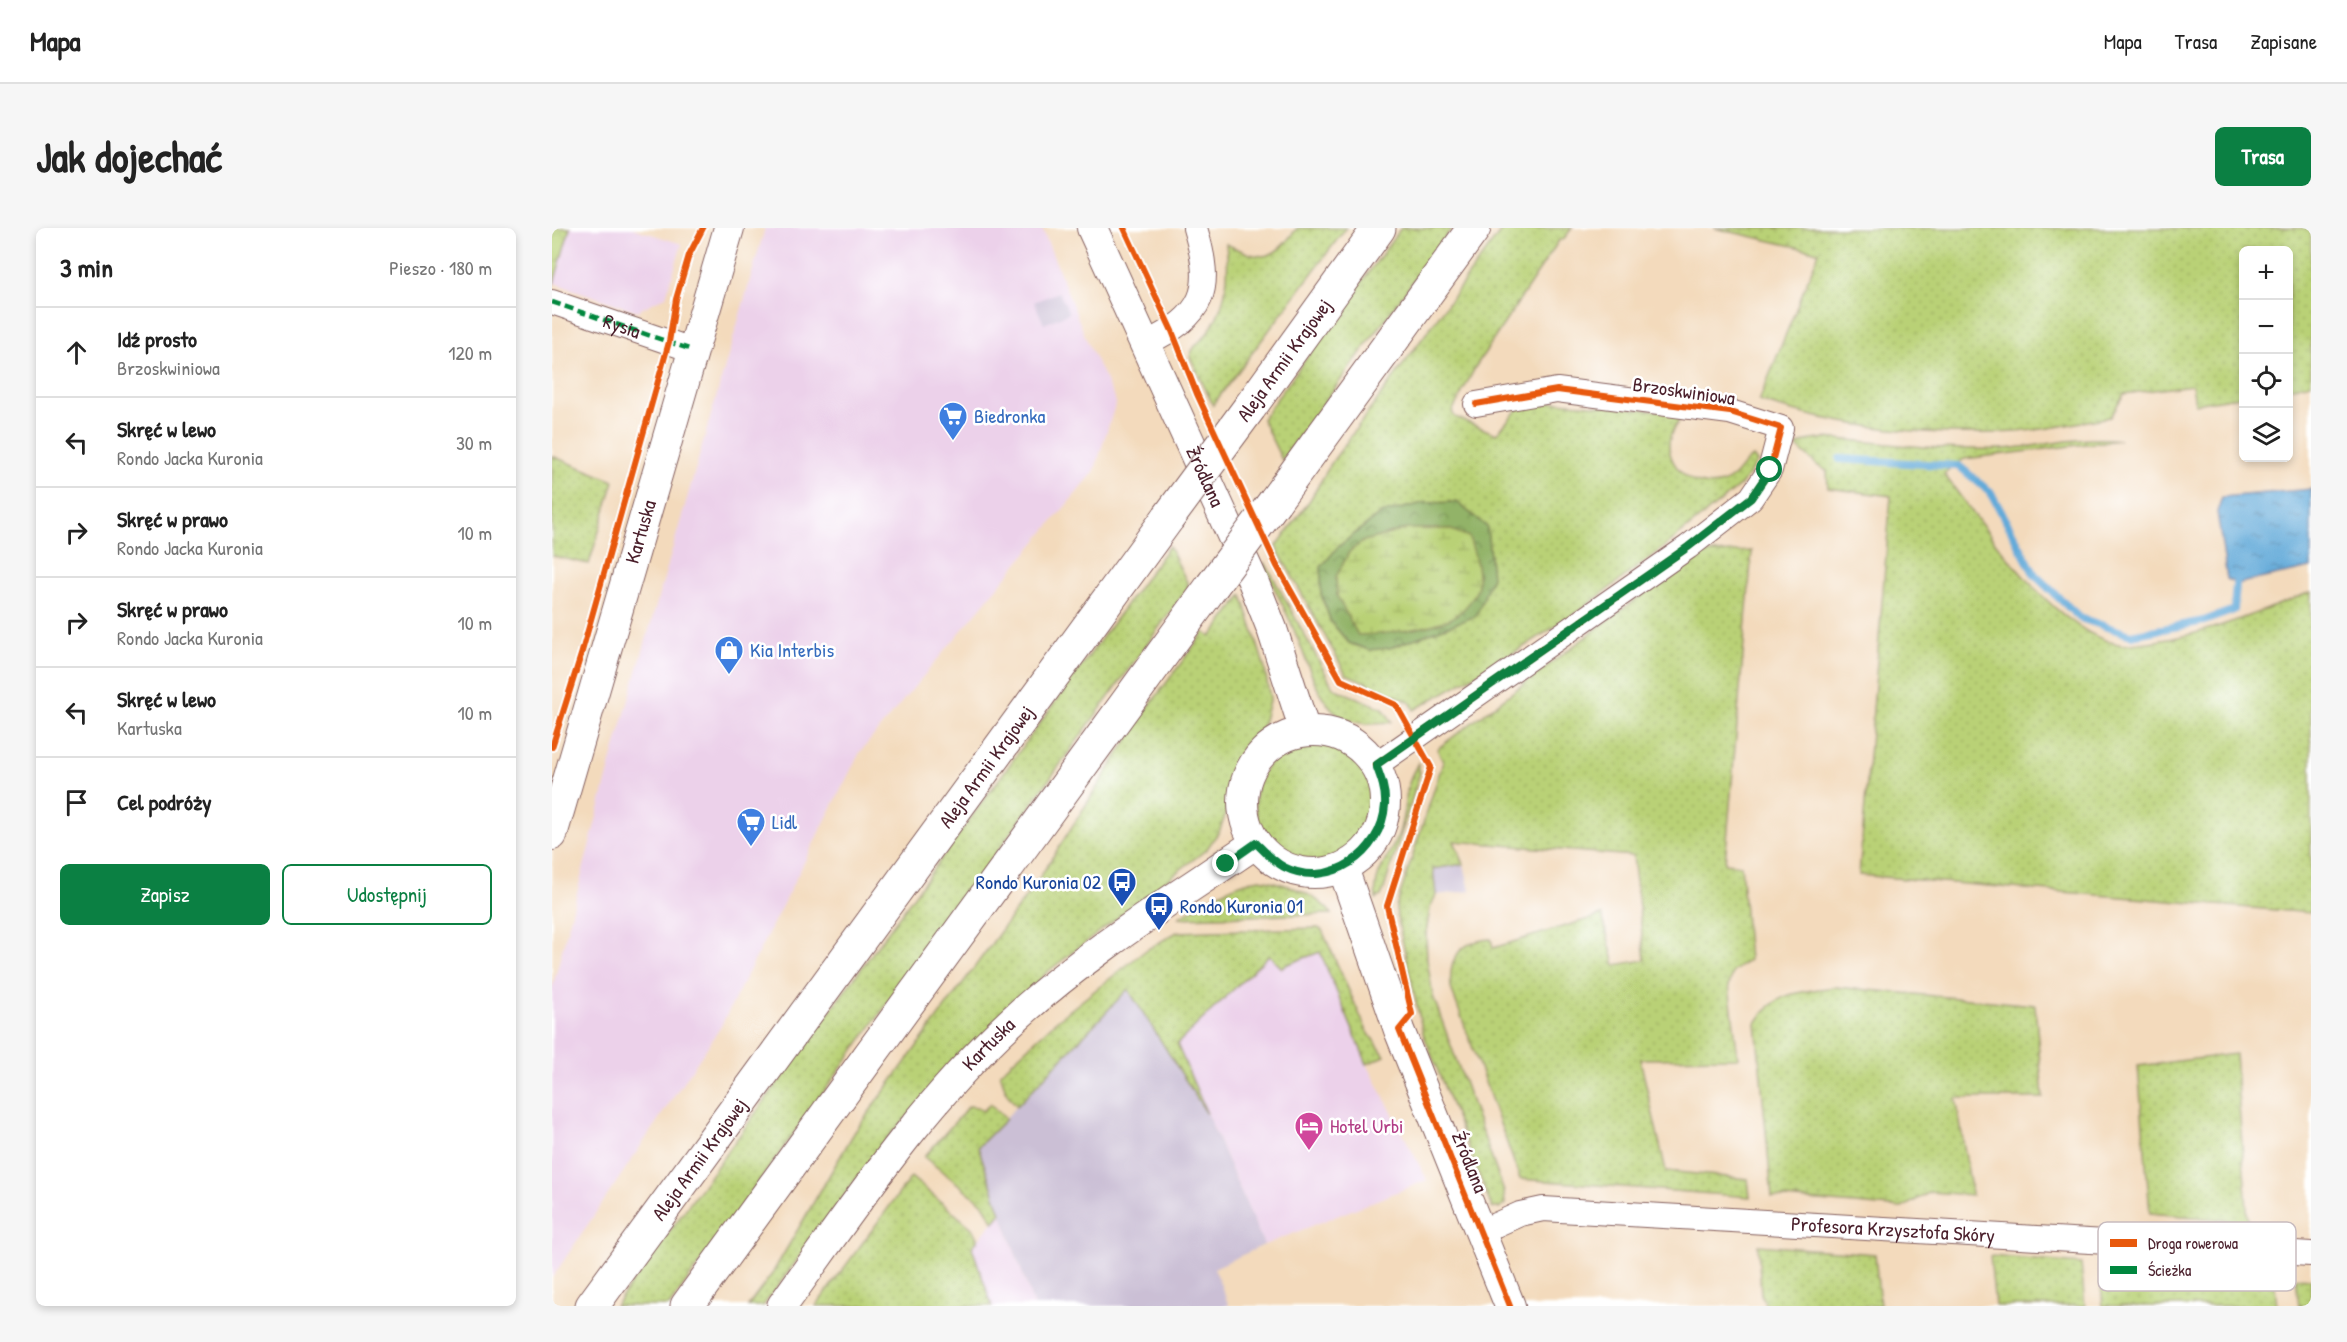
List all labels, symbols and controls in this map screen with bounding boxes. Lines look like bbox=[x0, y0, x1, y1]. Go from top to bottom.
text: Mapa bbox=[30, 22, 81, 60]
text: Mapa bbox=[2104, 27, 2142, 56]
text: Trasa bbox=[2175, 27, 2217, 56]
text: Zapisane bbox=[2250, 27, 2317, 56]
button: Trasa bbox=[2215, 127, 2311, 186]
text: Jak dojechać bbox=[36, 128, 222, 185]
map controls bbox=[2239, 246, 2293, 462]
button: + bbox=[2239, 246, 2293, 300]
text: 3 min bbox=[60, 250, 113, 285]
text: Pieszo · 180 m bbox=[389, 254, 492, 281]
street label: Aleja Armii Krajowej bbox=[1230, 293, 1337, 426]
button: − bbox=[2239, 300, 2293, 354]
street label: Rysia bbox=[600, 307, 644, 344]
text: Idź prosto bbox=[117, 324, 197, 354]
icon: ahead bbox=[60, 336, 93, 369]
text: 120 m bbox=[448, 339, 492, 366]
text: Brzoskwiniowa bbox=[117, 354, 220, 381]
button: locate bbox=[2239, 354, 2293, 408]
street label: Brzoskwiniowa bbox=[1631, 370, 1737, 411]
supermarket icon: Biedronka bbox=[937, 400, 969, 442]
place label: Biedronka bbox=[974, 402, 1045, 429]
button: layers bbox=[2239, 408, 2293, 462]
text: Skręć w lewo bbox=[117, 414, 216, 444]
icon: left bbox=[60, 426, 93, 459]
text: 30 m bbox=[456, 429, 492, 456]
street label: Źródlana bbox=[1180, 442, 1231, 511]
text: Rondo Jacka Kuronia bbox=[117, 444, 263, 471]
route start bbox=[1756, 456, 1782, 482]
street label: Kartuska bbox=[618, 496, 662, 566]
text: Skręć w prawo bbox=[117, 504, 228, 534]
icon: right bbox=[60, 516, 93, 549]
text: 10 m bbox=[458, 519, 492, 546]
text: Rondo Jacka Kuronia bbox=[117, 534, 263, 561]
text: Skręć w prawo bbox=[117, 594, 228, 624]
icon: right bbox=[60, 606, 93, 639]
text: 10 m bbox=[458, 609, 492, 636]
text: Rondo Jacka Kuronia bbox=[117, 624, 263, 651]
shop icon: Kia Interbis bbox=[713, 634, 745, 676]
place label: Kia Interbis bbox=[750, 636, 834, 663]
text: Skręć w lewo bbox=[117, 684, 216, 714]
icon: left bbox=[60, 696, 93, 729]
text: 10 m bbox=[458, 699, 492, 726]
street label: Aleja Armii Krajowej bbox=[932, 700, 1040, 833]
text: Kartuska bbox=[117, 714, 182, 741]
icon: arrive bbox=[60, 786, 93, 819]
text: Cel podróży bbox=[117, 787, 212, 817]
supermarket icon: Lidl bbox=[735, 806, 767, 848]
place label: Lidl bbox=[772, 808, 798, 835]
route end bbox=[1212, 850, 1238, 876]
button: Zapisz bbox=[60, 864, 270, 925]
button: Udostępnij bbox=[282, 864, 492, 925]
bus stop icon: Rondo Kuronia 02 bbox=[1106, 866, 1138, 908]
place label: Rondo Kuronia 02 bbox=[976, 868, 1102, 895]
bus stop icon: Rondo Kuronia 01 bbox=[1143, 890, 1175, 932]
place label: Rondo Kuronia 01 bbox=[1180, 892, 1303, 919]
street label: Kartuska bbox=[956, 1011, 1021, 1076]
street label: Aleja Armii Krajowej bbox=[645, 1092, 753, 1226]
hotel icon: Hotel Urbi bbox=[1293, 1110, 1325, 1152]
place label: Hotel Urbi bbox=[1330, 1112, 1404, 1139]
street label: Źródlana bbox=[1446, 1127, 1495, 1197]
street label: Profesora Krzysztofa Skóry bbox=[1790, 1210, 1996, 1248]
legend bbox=[2098, 1222, 2296, 1291]
text: Droga rowerowa bbox=[2148, 1232, 2238, 1254]
text: Ścieżka bbox=[2148, 1259, 2191, 1281]

